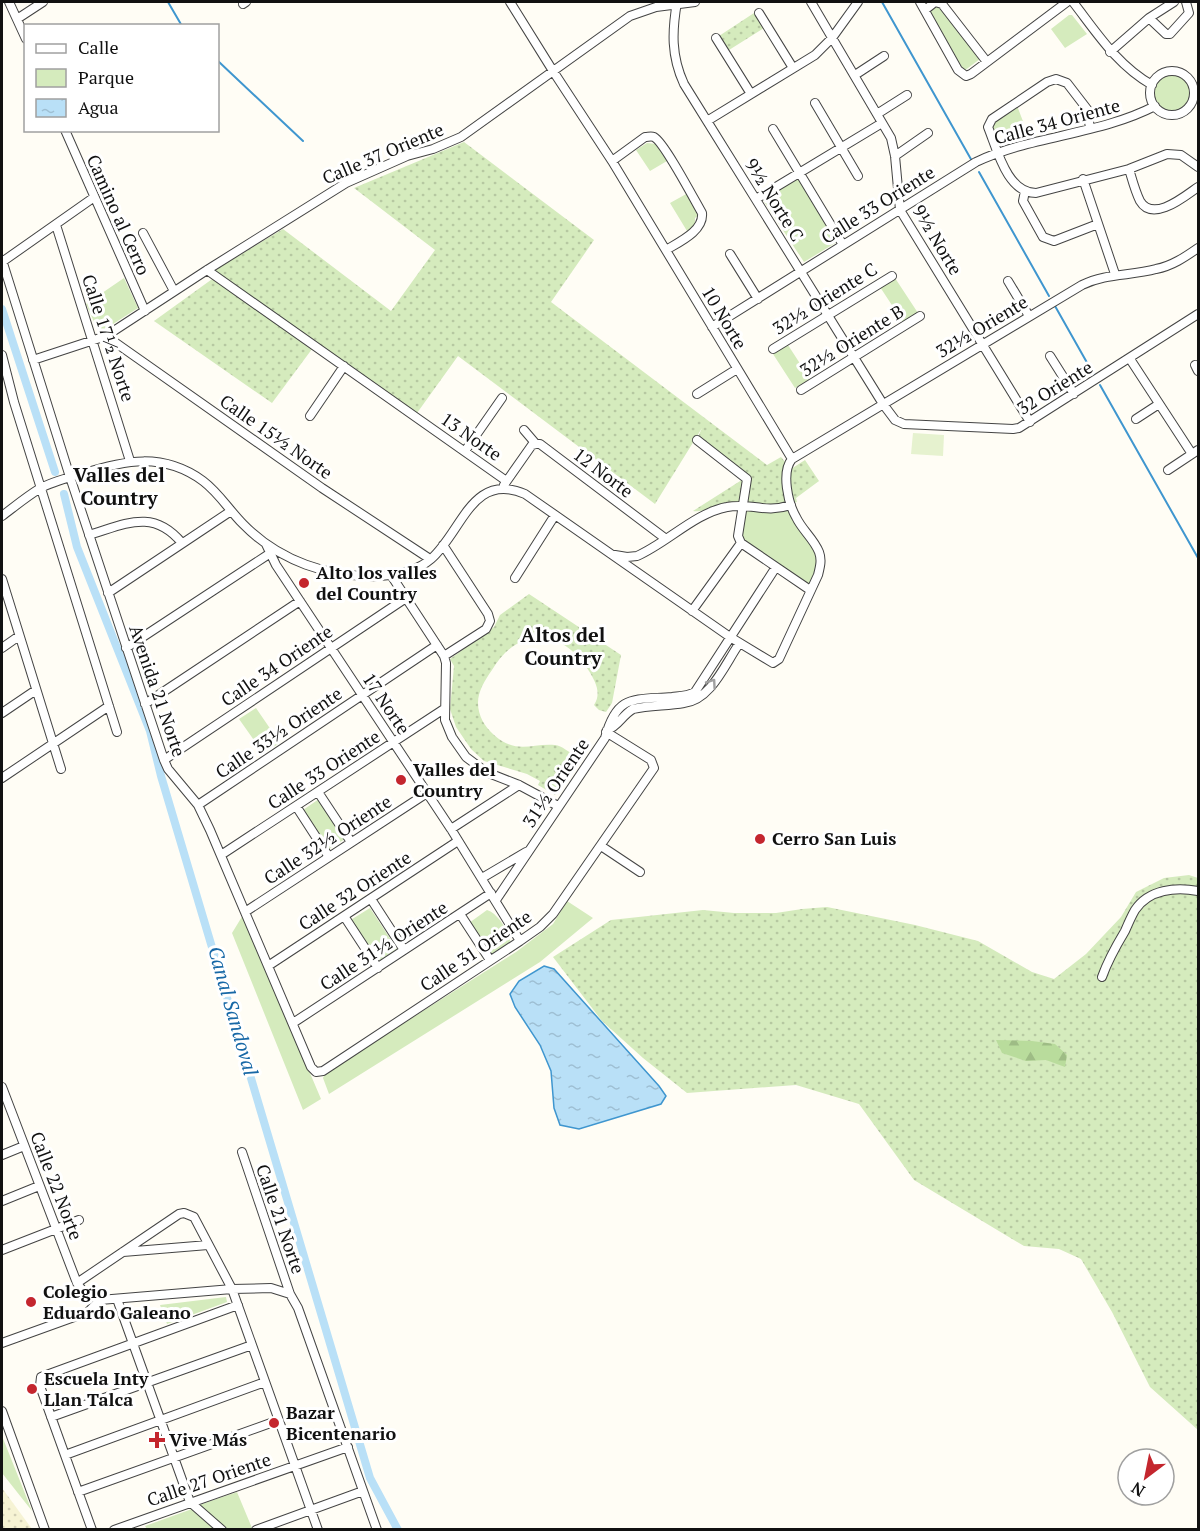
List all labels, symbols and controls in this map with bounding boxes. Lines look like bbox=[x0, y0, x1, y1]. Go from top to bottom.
legend bbox=[24, 24, 219, 132]
text: Calle bbox=[78, 35, 119, 59]
text: Parque bbox=[78, 65, 134, 89]
street label: Calle 34 Oriente bbox=[991, 93, 1122, 149]
text: Agua bbox=[78, 95, 119, 119]
street label: Calle 37 Oriente bbox=[318, 117, 447, 189]
street label: Camino al Cerro bbox=[82, 151, 156, 279]
street label: 9½ Norte C bbox=[740, 153, 810, 246]
street label: Calle 33 Oriente bbox=[816, 160, 939, 249]
street label: 9½ Norte bbox=[908, 200, 968, 279]
street label: 32½ Oriente C bbox=[768, 257, 881, 340]
street label: Calle 17½ Norte bbox=[77, 271, 141, 404]
street label: 10 Norte bbox=[697, 282, 753, 353]
street label: 32½ Oriente bbox=[931, 289, 1032, 363]
street label: 32½ Oriente B bbox=[795, 299, 908, 382]
street label: 32 Oriente bbox=[1012, 355, 1097, 420]
street label: Calle 15½ Norte bbox=[215, 388, 338, 484]
street label: 13 Norte bbox=[436, 406, 507, 466]
street label: 12 Norte bbox=[569, 442, 639, 503]
district label: Valles del Country bbox=[73, 461, 165, 511]
place label: Alto los valles del Country bbox=[316, 560, 437, 605]
marker: Alto los valles del Country bbox=[297, 576, 311, 590]
street label: Calle 34 Oriente bbox=[216, 619, 337, 711]
district label: Altos del Country bbox=[521, 621, 606, 671]
street label: Avenida 21 Norte bbox=[124, 622, 192, 760]
street label: 17 Norte bbox=[357, 668, 416, 739]
one-way arrow bbox=[705, 679, 716, 690]
street label: Calle 33½ Oriente bbox=[210, 681, 346, 783]
street label: Calle 33 Oriente bbox=[263, 724, 384, 815]
street label: 31½ Oriente bbox=[516, 733, 594, 832]
place label: Valles del Country bbox=[413, 757, 496, 802]
marker: Valles del Country bbox=[394, 773, 408, 787]
street label: Calle 32½ Oriente bbox=[259, 789, 396, 889]
place label: Cerro San Luis bbox=[772, 826, 896, 850]
marker: Cerro San Luis bbox=[753, 832, 767, 846]
street label: Calle 32 Oriente bbox=[294, 845, 415, 936]
street label: Calle 31½ Oriente bbox=[315, 895, 452, 995]
street label: Calle 31 Oriente bbox=[415, 904, 536, 996]
water label: Canal Sandoval bbox=[202, 943, 265, 1079]
street label: Calle 22 Norte bbox=[25, 1128, 89, 1243]
street label: Calle 21 Norte bbox=[251, 1161, 311, 1277]
place label: Colegio Eduardo Galeano bbox=[43, 1279, 191, 1324]
marker: Colegio Eduardo Galeano bbox=[24, 1295, 38, 1309]
place label: Escuela Inty Llan Talca bbox=[44, 1366, 149, 1411]
marker: Escuela Inty Llan Talca bbox=[25, 1382, 39, 1396]
place label: Bazar Bicentenario bbox=[286, 1400, 397, 1445]
marker: Bazar Bicentenario bbox=[267, 1416, 281, 1430]
place label: Vive Más bbox=[169, 1427, 247, 1451]
marker: Vive Más bbox=[150, 1433, 164, 1447]
street label: Calle 27 Oriente bbox=[143, 1447, 274, 1512]
north arrow bbox=[1116, 1447, 1176, 1507]
text: N bbox=[1127, 1477, 1149, 1502]

